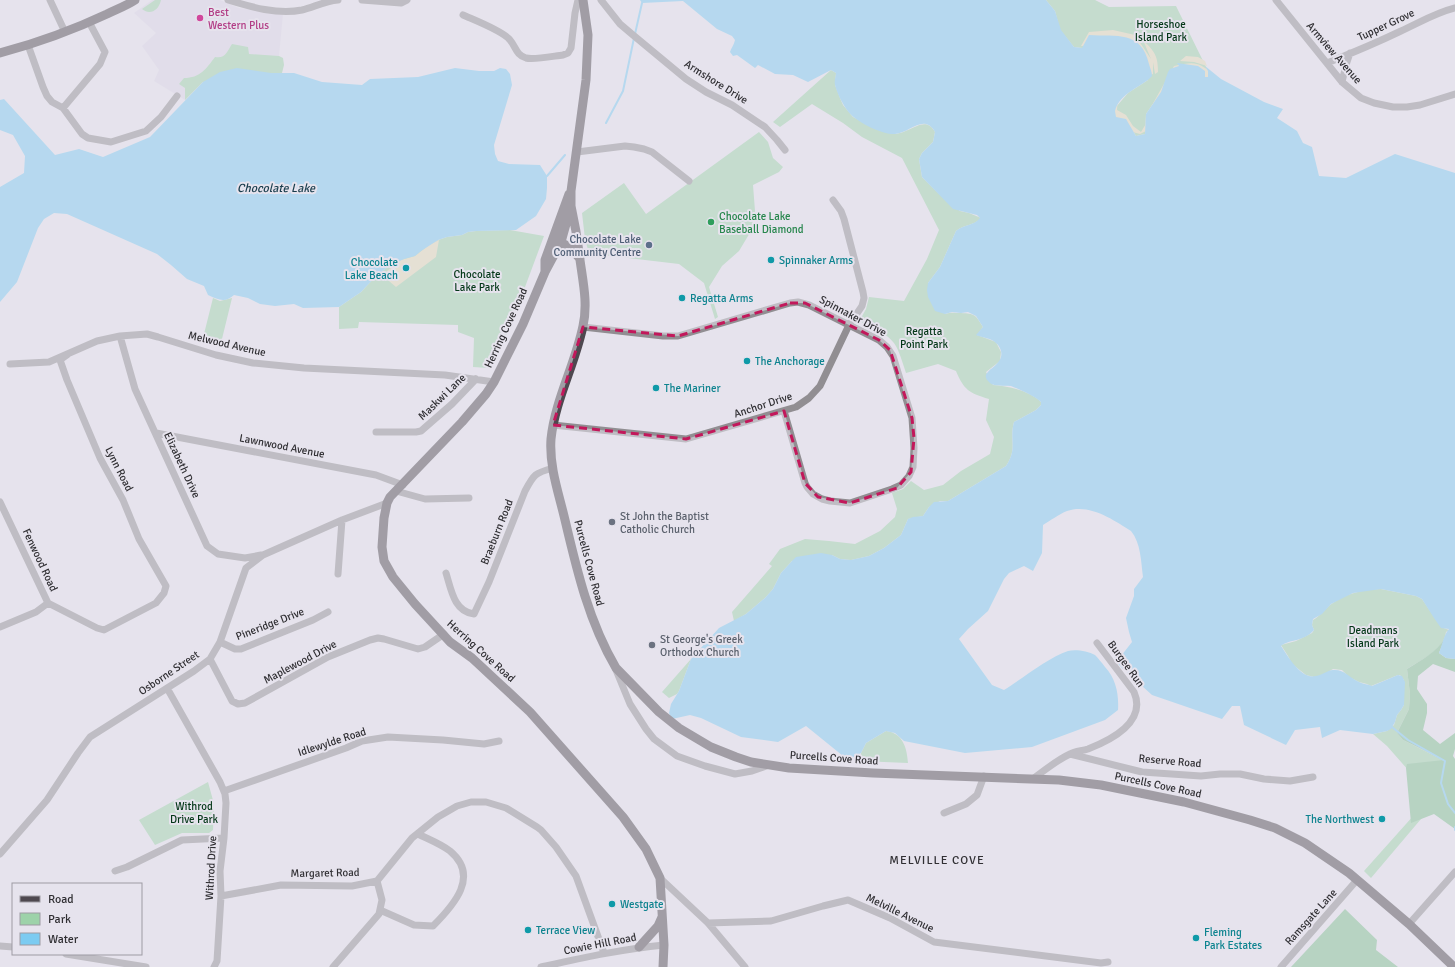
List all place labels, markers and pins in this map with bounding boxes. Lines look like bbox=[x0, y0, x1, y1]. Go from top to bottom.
place label: Best Western Plus bbox=[208, 6, 269, 32]
marker: Best Western Plus bbox=[195, 13, 205, 23]
place label: Chocolate Lake Baseball Diamond bbox=[719, 210, 804, 236]
marker: Chocolate Lake Baseball Diamond bbox=[706, 217, 716, 227]
place label: Chocolate Lake Community Centre bbox=[554, 233, 641, 259]
marker: Chocolate Lake Community Centre bbox=[644, 240, 654, 250]
place label: Spinnaker Arms bbox=[779, 254, 853, 267]
marker: Spinnaker Arms bbox=[766, 255, 776, 265]
place label: Chocolate Lake Beach bbox=[345, 256, 398, 282]
marker: Chocolate Lake Beach bbox=[401, 263, 411, 273]
place label: Regatta Arms bbox=[690, 292, 753, 305]
marker: Regatta Arms bbox=[677, 293, 687, 303]
place label: The Anchorage bbox=[755, 355, 825, 368]
marker: The Anchorage bbox=[742, 356, 752, 366]
place label: The Mariner bbox=[664, 382, 721, 395]
marker: The Mariner bbox=[651, 383, 661, 393]
place label: St John the Baptist Catholic Church bbox=[620, 510, 709, 536]
marker: St John the Baptist Catholic Church bbox=[607, 517, 617, 527]
place label: St George's Greek Orthodox Church bbox=[660, 633, 743, 659]
marker: St George's Greek Orthodox Church bbox=[647, 640, 657, 650]
place label: The Northwest bbox=[1306, 813, 1374, 826]
marker: The Northwest bbox=[1377, 814, 1387, 824]
place label: Westgate bbox=[620, 898, 664, 911]
marker: Westgate bbox=[607, 899, 617, 909]
place label: Terrace View bbox=[536, 924, 595, 937]
marker: Terrace View bbox=[523, 925, 533, 935]
place label: Fleming Park Estates bbox=[1204, 926, 1262, 952]
marker: Fleming Park Estates bbox=[1191, 933, 1201, 943]

